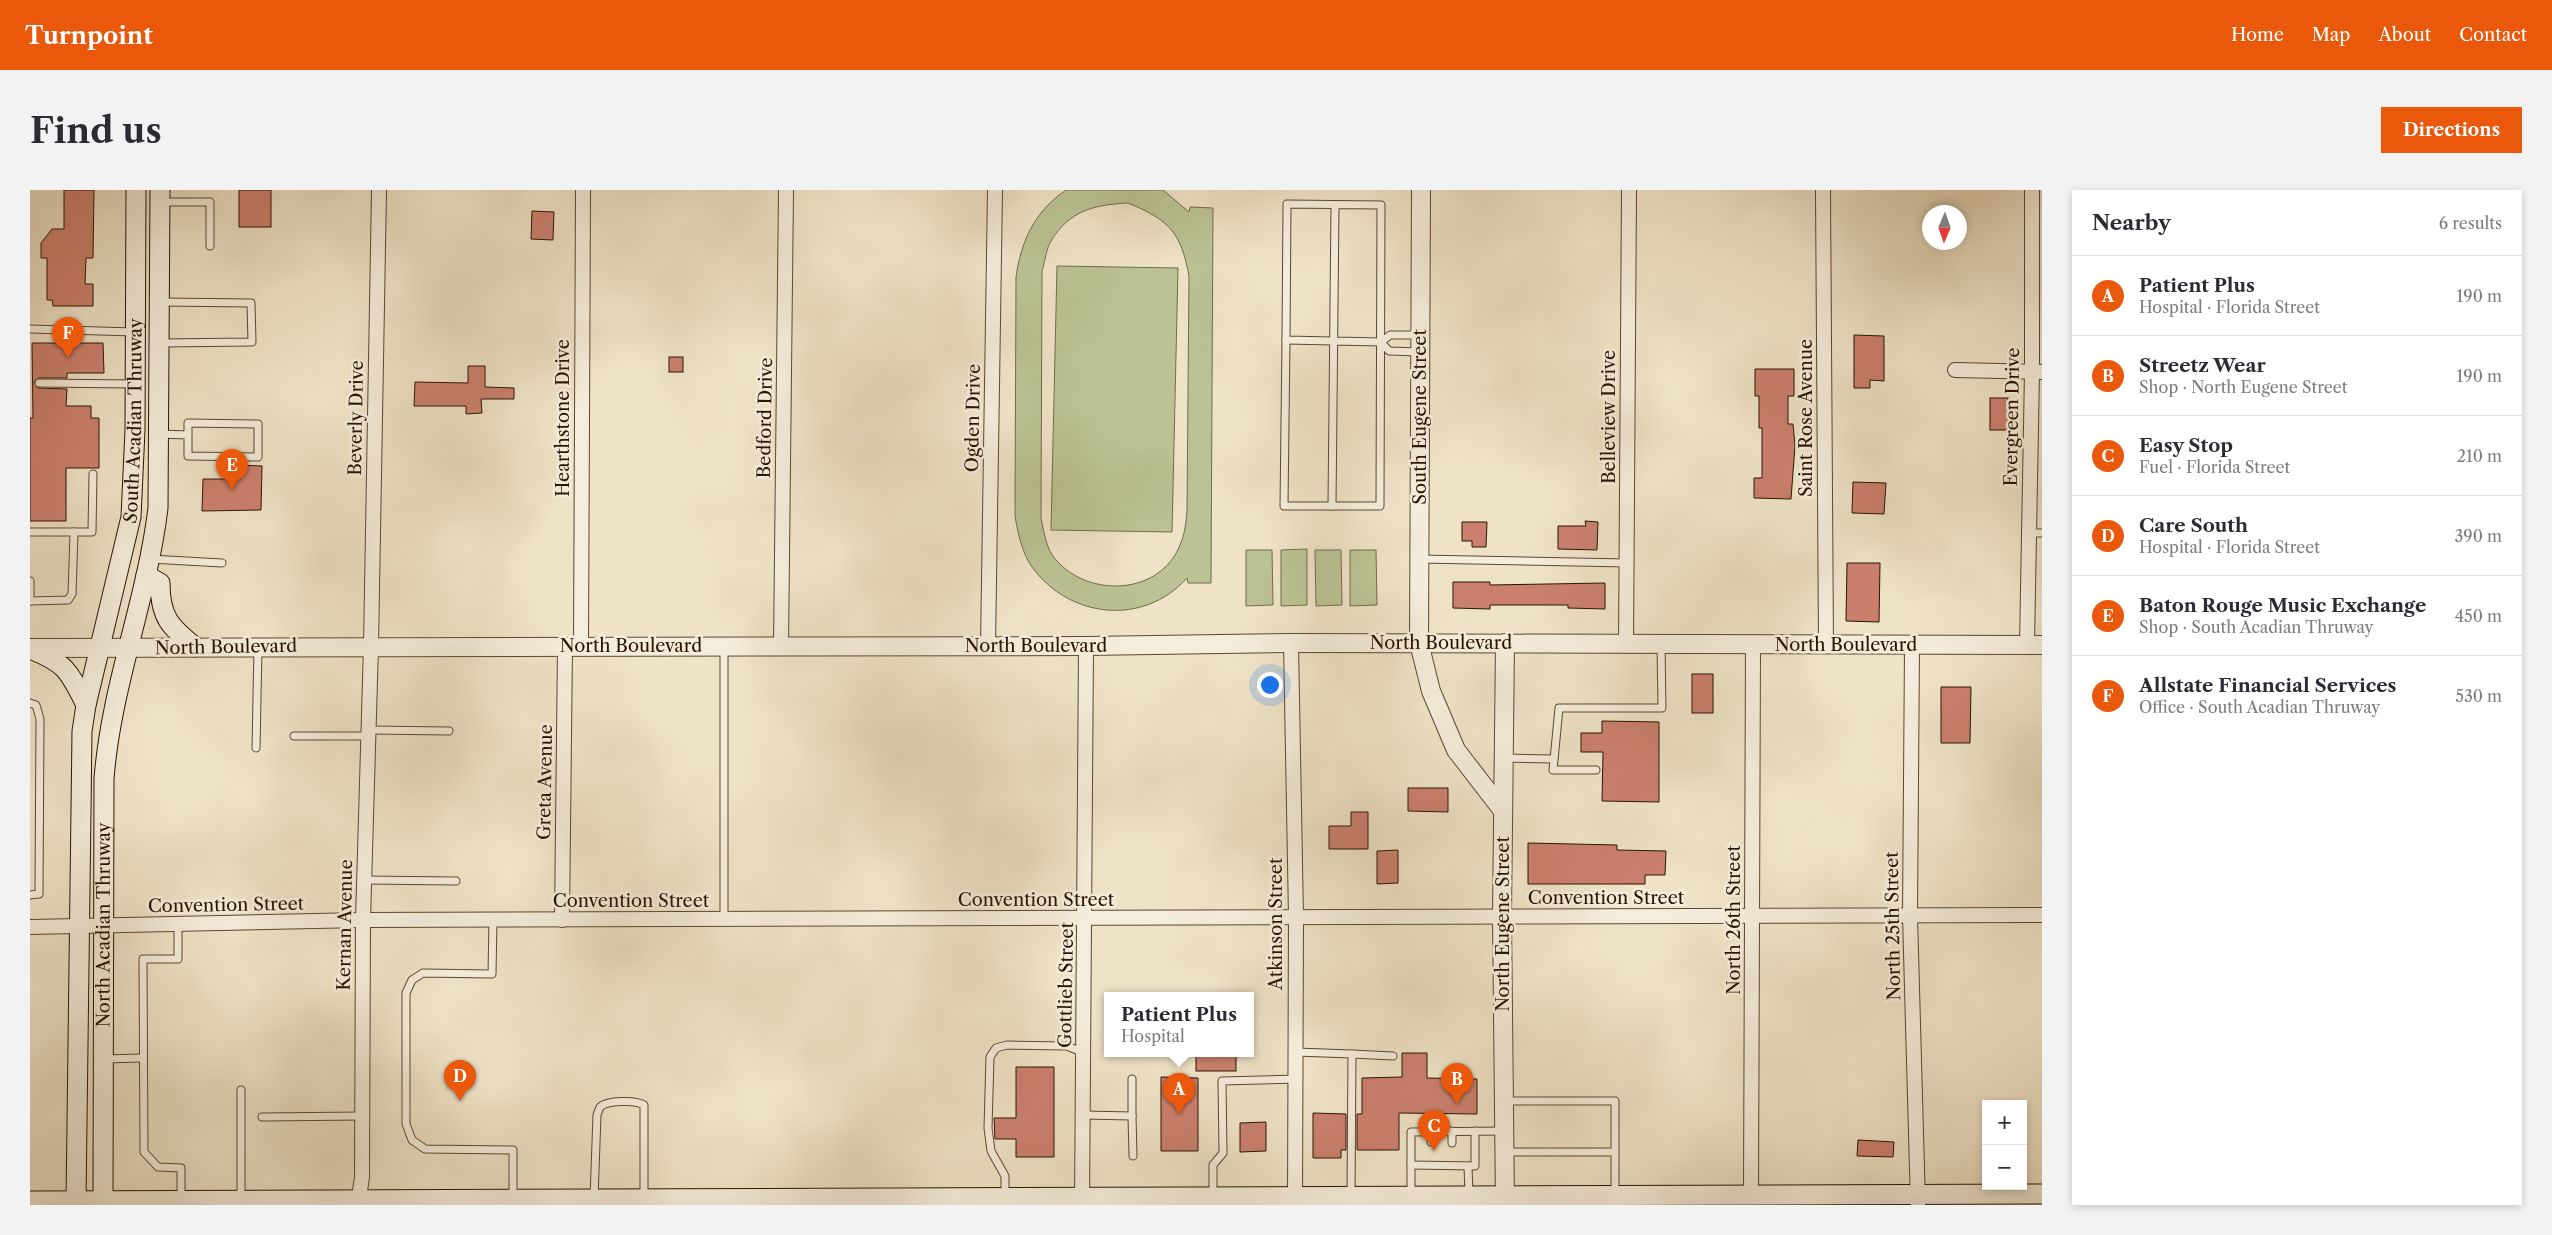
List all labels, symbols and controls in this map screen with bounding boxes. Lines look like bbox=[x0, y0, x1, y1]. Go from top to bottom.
text: Turnpoint bbox=[25, 21, 153, 50]
text: Home bbox=[2231, 24, 2284, 46]
text: Map bbox=[2312, 24, 2350, 46]
text: About bbox=[2378, 24, 2431, 46]
text: Contact bbox=[2459, 24, 2527, 46]
button: Directions bbox=[2381, 107, 2522, 153]
text: Find us bbox=[30, 109, 162, 152]
north arrow bbox=[1922, 205, 1967, 250]
text: Nearby bbox=[2092, 210, 2171, 235]
text: 6 results bbox=[2439, 213, 2502, 233]
text: Patient Plus bbox=[2139, 274, 2255, 297]
text: A bbox=[2102, 286, 2114, 306]
text: 190 m bbox=[2457, 286, 2502, 306]
text: Hospital · Florida Street bbox=[2139, 297, 2320, 317]
pin: F bbox=[52, 317, 84, 358]
street label: South Acadian Thruway bbox=[119, 317, 146, 526]
street label: South Eugene Street bbox=[1409, 329, 1431, 505]
street label: Hearthstone Drive bbox=[552, 339, 574, 497]
street label: Saint Rose Avenue bbox=[1795, 339, 1817, 497]
street label: Evergreen Drive bbox=[2000, 347, 2024, 487]
street label: Belleview Drive bbox=[1598, 350, 1620, 484]
text: Streetz Wear bbox=[2139, 354, 2266, 377]
street label: Bedford Drive bbox=[753, 357, 777, 479]
street label: Beverly Drive bbox=[344, 360, 368, 476]
street label: Ogden Drive bbox=[961, 364, 985, 472]
text: B bbox=[2102, 366, 2114, 386]
text: 190 m bbox=[2457, 366, 2502, 386]
text: Shop · North Eugene Street bbox=[2139, 377, 2347, 397]
text: Easy Stop bbox=[2139, 434, 2233, 457]
text: C bbox=[2102, 446, 2114, 466]
text: 210 m bbox=[2457, 446, 2502, 466]
pin: E bbox=[216, 449, 248, 490]
text: Fuel · Florida Street bbox=[2139, 457, 2290, 477]
text: Care South bbox=[2139, 514, 2248, 537]
text: D bbox=[2101, 526, 2115, 546]
text: 390 m bbox=[2455, 526, 2502, 546]
text: Hospital · Florida Street bbox=[2139, 537, 2320, 557]
text: Baton Rouge Music Exchange bbox=[2139, 594, 2426, 617]
text: E bbox=[2102, 606, 2114, 626]
text: 450 m bbox=[2455, 606, 2502, 626]
text: Shop · South Acadian Thruway bbox=[2139, 617, 2373, 637]
street label: North Boulevard bbox=[1370, 632, 1512, 654]
street label: North Boulevard bbox=[1775, 634, 1917, 656]
street label: North Boulevard bbox=[155, 635, 297, 659]
street label: North Boulevard bbox=[560, 635, 702, 657]
street label: North Boulevard bbox=[965, 635, 1107, 657]
your location bbox=[1257, 672, 1283, 698]
text: Allstate Financial Services bbox=[2139, 674, 2396, 697]
text: F bbox=[2103, 686, 2113, 706]
text: 530 m bbox=[2455, 686, 2502, 706]
text: Office · South Acadian Thruway bbox=[2139, 697, 2380, 717]
street label: Greta Avenue bbox=[533, 724, 557, 840]
street label: North Acadian Thruway bbox=[92, 821, 115, 1028]
street label: North Eugene Street bbox=[1492, 836, 1514, 1012]
street label: North 26th Street bbox=[1723, 844, 1745, 995]
street label: North 25th Street bbox=[1881, 851, 1905, 1001]
street label: Atkinson Street bbox=[1265, 857, 1287, 991]
street label: Kernan Avenue bbox=[333, 859, 357, 991]
street label: Convention Street bbox=[1528, 887, 1685, 909]
street label: Convention Street bbox=[958, 889, 1115, 911]
street label: Convention Street bbox=[553, 890, 710, 912]
street label: Convention Street bbox=[148, 893, 305, 917]
street label: Gottlieb Street bbox=[1054, 921, 1078, 1048]
popup bbox=[1104, 992, 1254, 1057]
text: Patient Plus bbox=[1121, 1003, 1237, 1026]
text: Hospital bbox=[1121, 1026, 1185, 1046]
pin: D bbox=[444, 1060, 476, 1101]
pin: B bbox=[1441, 1063, 1473, 1104]
pin: A bbox=[1163, 1073, 1195, 1114]
map controls bbox=[1982, 1100, 2027, 1190]
button: + bbox=[1982, 1100, 2027, 1145]
pin: C bbox=[1418, 1110, 1450, 1151]
button: − bbox=[1982, 1145, 2027, 1190]

